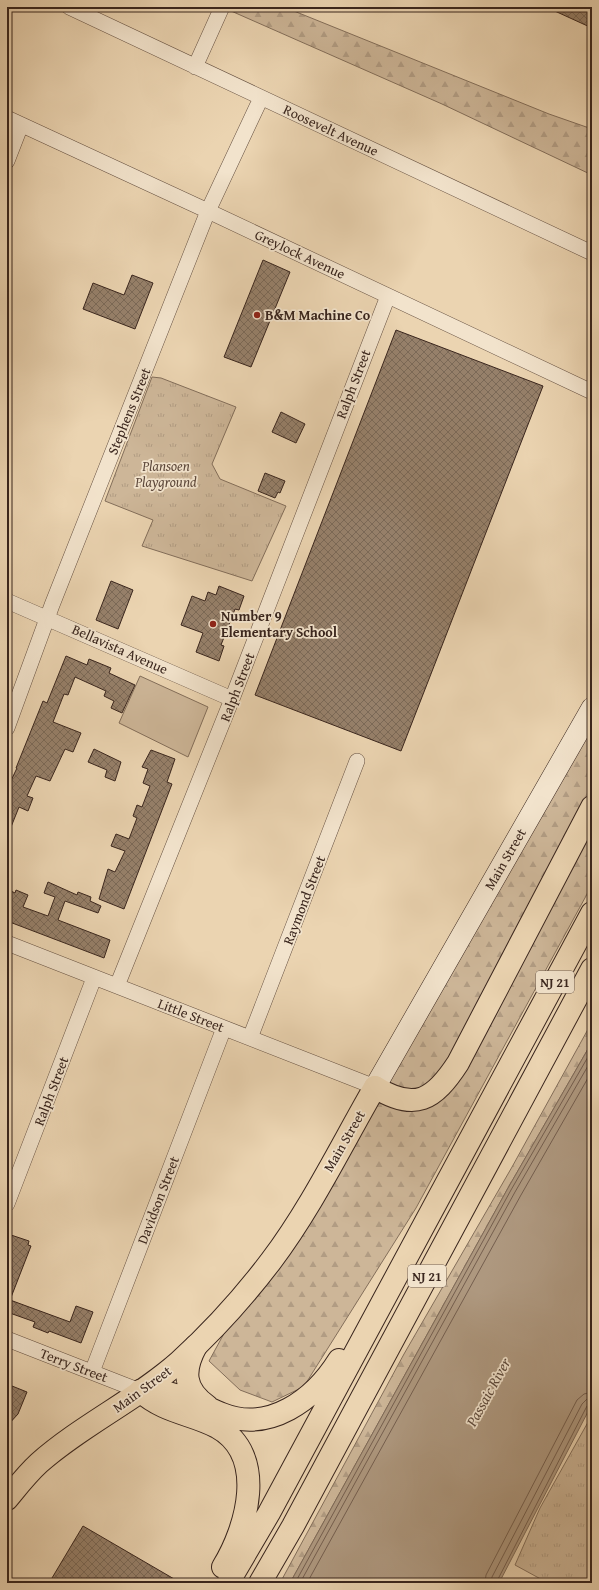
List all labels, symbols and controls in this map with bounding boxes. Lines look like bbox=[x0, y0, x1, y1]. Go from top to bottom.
street label: Roosevelt Avenue bbox=[280, 99, 382, 161]
street label: Greylock Avenue bbox=[252, 224, 349, 284]
place label: B&M Machine Co bbox=[265, 305, 371, 325]
marker: B&M Machine Co bbox=[252, 310, 262, 320]
street label: Ralph Street bbox=[331, 347, 375, 421]
street label: Stephens Street bbox=[102, 364, 156, 458]
park label: Plansoen Playground bbox=[134, 456, 197, 492]
place label: Number 9 Elementary School bbox=[221, 606, 338, 642]
street label: Bellavista Avenue bbox=[69, 619, 171, 679]
marker: Number 9 Elementary School bbox=[208, 619, 218, 629]
street label: Ralph Street bbox=[215, 650, 259, 724]
street label: Main Street bbox=[479, 824, 531, 894]
street label: Raymond Street bbox=[278, 852, 330, 947]
road number: NJ 21 bbox=[536, 971, 574, 993]
street label: Little Street bbox=[155, 993, 227, 1037]
street label: Ralph Street bbox=[29, 1054, 73, 1128]
street label: Main Street bbox=[318, 1106, 370, 1176]
street label: Davidson Street bbox=[132, 1153, 184, 1247]
road number: NJ 21 bbox=[408, 1265, 446, 1287]
street label: Terry Street bbox=[37, 1343, 111, 1387]
water label: Passaic River bbox=[460, 1354, 516, 1431]
street label: Main Street bbox=[108, 1361, 176, 1417]

